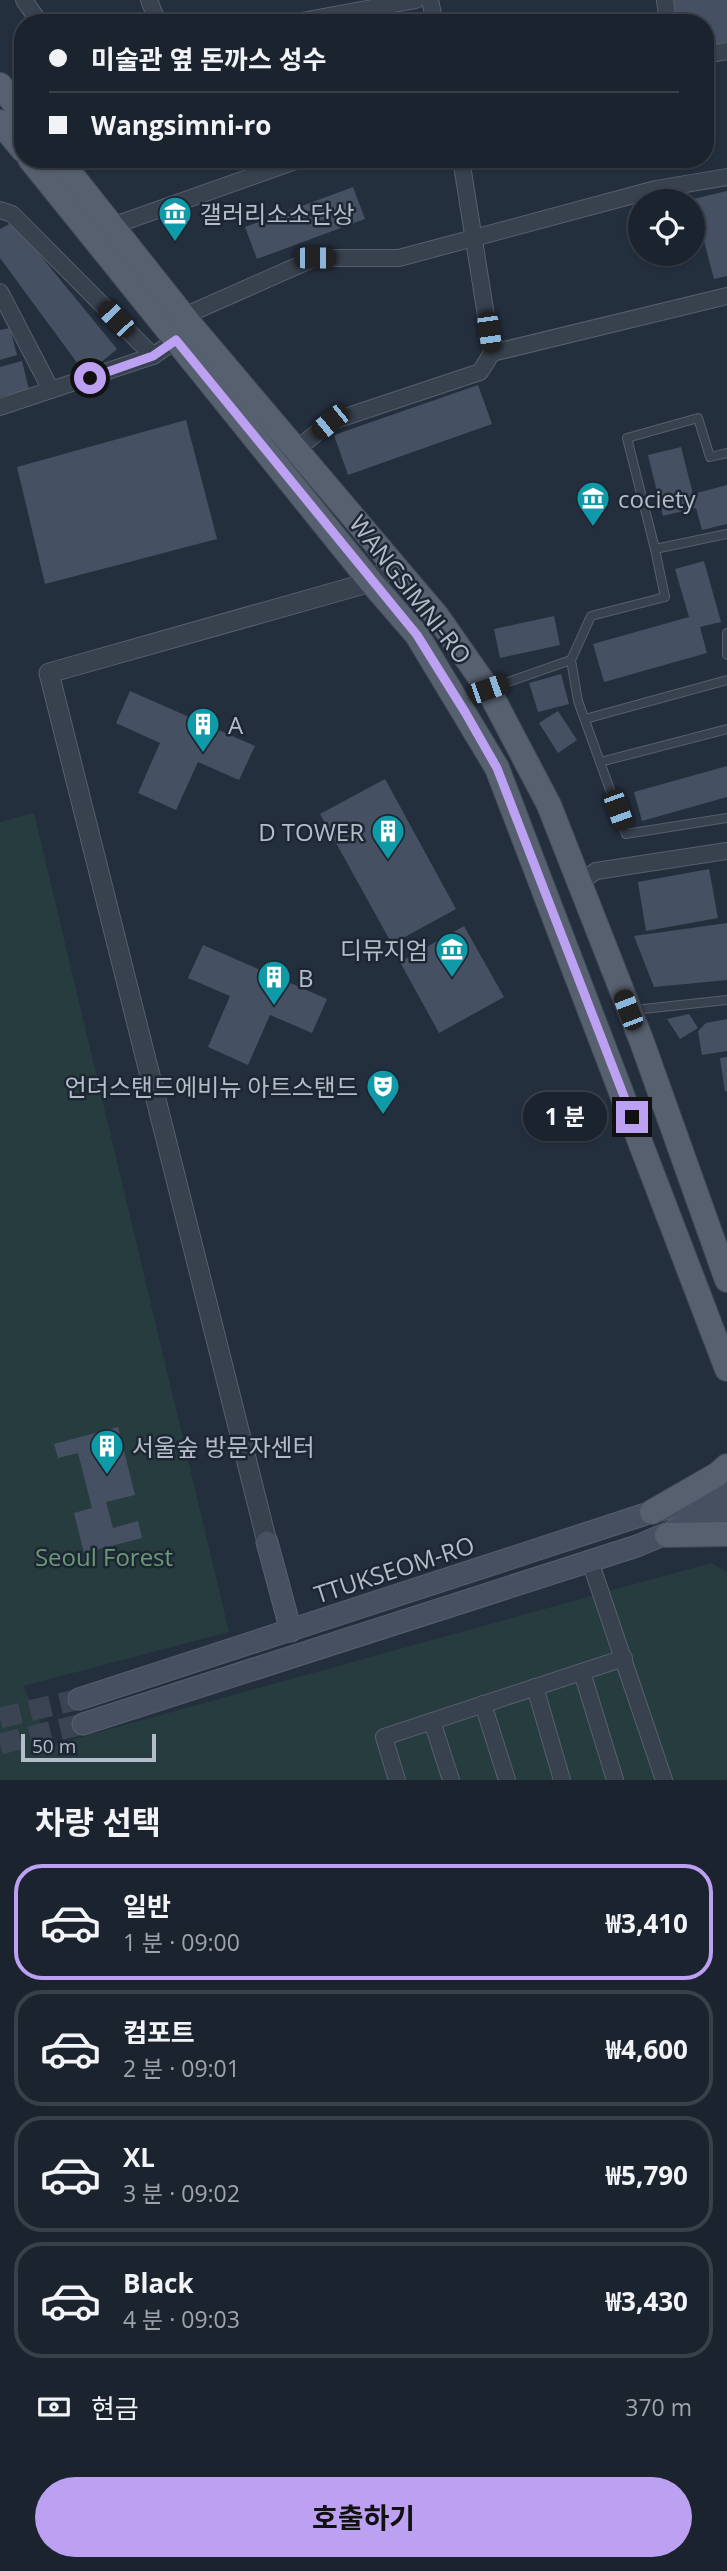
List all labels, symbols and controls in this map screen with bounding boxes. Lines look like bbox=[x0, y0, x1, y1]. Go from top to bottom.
text: 미술관 옆 돈까스 성수 bbox=[91, 41, 327, 77]
text: Wangsimni-ro bbox=[91, 107, 271, 143]
map controls bbox=[628, 189, 705, 266]
button: locate bbox=[628, 189, 705, 266]
museum icon: 갤러리소소단상 bbox=[156, 194, 194, 243]
place label: 갤러리소소단상 bbox=[200, 197, 355, 230]
car bbox=[295, 248, 337, 269]
car bbox=[94, 297, 139, 341]
car bbox=[476, 310, 503, 354]
route start bbox=[74, 362, 106, 394]
car bbox=[308, 401, 353, 443]
museum icon: cociety bbox=[574, 479, 612, 528]
place label: cociety bbox=[618, 482, 697, 515]
street label: WANGSIMNI-RO bbox=[343, 508, 479, 670]
car bbox=[465, 672, 512, 706]
building icon: A bbox=[184, 705, 222, 754]
place label: A bbox=[228, 708, 244, 741]
car bbox=[601, 787, 636, 833]
building icon: D TOWER bbox=[369, 812, 407, 861]
place label: D TOWER bbox=[258, 815, 364, 848]
museum icon: 디뮤지엄 bbox=[433, 930, 471, 979]
place label: 디뮤지엄 bbox=[340, 933, 428, 966]
building icon: B bbox=[255, 958, 293, 1007]
place label: B bbox=[298, 961, 314, 994]
car bbox=[611, 987, 646, 1033]
theatre icon: 언더스탠드에비뉴 아트스탠드 bbox=[364, 1067, 402, 1116]
place label: 언더스탠드에비뉴 아트스탠드 bbox=[65, 1070, 358, 1103]
callout: 1 분 bbox=[524, 1092, 608, 1142]
text: 1 분 bbox=[545, 1100, 585, 1132]
route end bbox=[616, 1101, 648, 1133]
building icon: 서울숲 방문자센터 bbox=[88, 1427, 126, 1476]
place label: 서울숲 방문자센터 bbox=[132, 1430, 315, 1463]
street label: TTUKSEOM-RO bbox=[310, 1528, 478, 1610]
park label: Seoul Forest bbox=[35, 1540, 173, 1573]
scale bar bbox=[21, 1731, 156, 1763]
text: 50 m bbox=[32, 1733, 76, 1759]
text: 차량 선택 bbox=[35, 1800, 161, 1843]
text: 일반 bbox=[123, 1888, 171, 1924]
icon: car bbox=[39, 1891, 102, 1954]
text: ₩3,410 bbox=[606, 1905, 688, 1941]
text: 1 분 · 09:00 bbox=[123, 1926, 240, 1958]
text: 컴포트 bbox=[123, 2014, 195, 2050]
icon: car bbox=[39, 2017, 102, 2080]
text: ₩4,600 bbox=[606, 2031, 688, 2067]
text: 2 분 · 09:01 bbox=[123, 2052, 240, 2084]
text: XL bbox=[123, 2139, 155, 2175]
icon: car bbox=[39, 2143, 102, 2206]
text: ₩5,790 bbox=[606, 2157, 688, 2193]
text: 3 분 · 09:02 bbox=[123, 2177, 240, 2209]
text: Black bbox=[123, 2265, 194, 2301]
icon: car bbox=[39, 2269, 102, 2332]
text: ₩3,430 bbox=[606, 2283, 688, 2319]
text: 4 분 · 09:03 bbox=[123, 2303, 240, 2335]
icon: cash bbox=[35, 2388, 73, 2426]
text: 현금 bbox=[91, 2390, 139, 2426]
text: 370 m bbox=[625, 2391, 692, 2423]
button: 호출하기 bbox=[35, 2477, 692, 2557]

